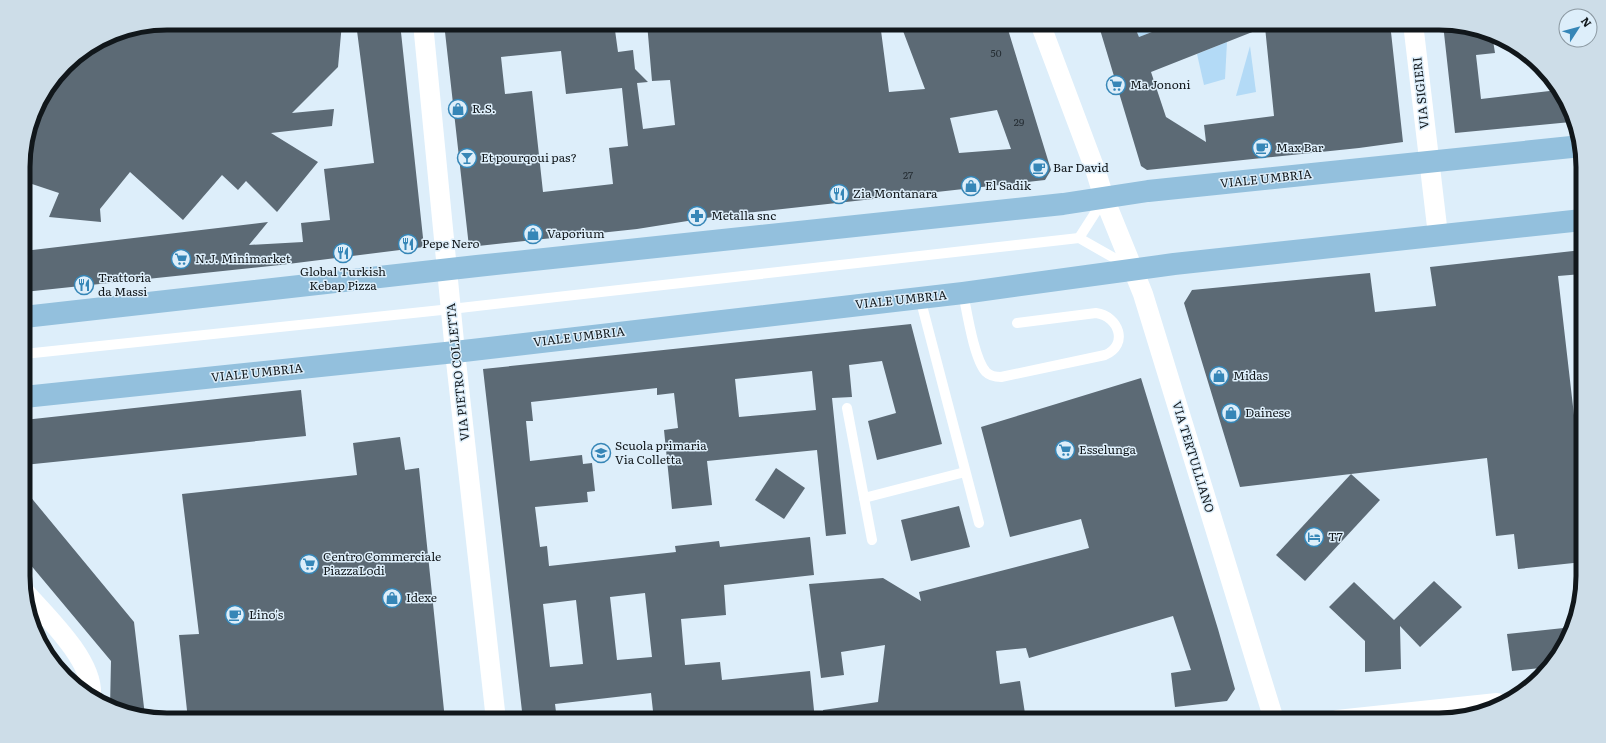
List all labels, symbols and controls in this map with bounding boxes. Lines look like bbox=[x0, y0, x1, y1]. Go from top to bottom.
north arrow bbox=[1558, 8, 1598, 48]
text: N bbox=[1578, 13, 1596, 30]
house number: 50 bbox=[991, 45, 1002, 60]
street label: VIA SIGIERI bbox=[1407, 56, 1433, 130]
supermarket icon: Ma Jononi bbox=[1105, 74, 1127, 96]
place label: Ma Jononi bbox=[1130, 75, 1191, 93]
shop icon: R.S. bbox=[447, 98, 469, 120]
place label: R.S. bbox=[472, 99, 496, 117]
house number: 29 bbox=[1014, 114, 1024, 129]
cafe icon: Max Bar bbox=[1251, 137, 1273, 159]
place label: Max Bar bbox=[1276, 138, 1324, 156]
bar icon: Et pourqoui pas? bbox=[456, 147, 478, 169]
place label: Et pourqoui pas? bbox=[481, 148, 577, 166]
cafe icon: Bar David bbox=[1028, 157, 1050, 179]
place label: Bar David bbox=[1053, 158, 1110, 176]
street label: VIALE UMBRIA bbox=[1219, 164, 1313, 192]
house number: 27 bbox=[903, 167, 913, 182]
shop icon: El Sadik bbox=[960, 175, 982, 197]
place label: El Sadik bbox=[985, 176, 1032, 194]
restaurant icon: Zia Montanara bbox=[828, 183, 850, 205]
place label: Zia Montanara bbox=[853, 184, 938, 202]
pharmacy icon: Metalla snc bbox=[686, 205, 708, 227]
place label: Metalla snc bbox=[711, 206, 776, 224]
shop icon: Vaporium bbox=[522, 223, 544, 245]
place label: Vaporium bbox=[547, 224, 605, 242]
restaurant icon: Pepe Nero bbox=[397, 233, 419, 255]
place label: Pepe Nero bbox=[422, 234, 479, 252]
restaurant icon: Global Turkish Kebap Pizza bbox=[332, 242, 354, 264]
supermarket icon: N.J. Minimarket bbox=[170, 248, 192, 270]
place label: N.J. Minimarket bbox=[195, 249, 291, 267]
place label: Global Turkish Kebap Pizza bbox=[300, 262, 386, 294]
place label: Trattoria da Massi bbox=[98, 268, 152, 300]
restaurant icon: Trattoria da Massi bbox=[73, 274, 95, 296]
street label: VIALE UMBRIA bbox=[854, 285, 948, 313]
street label: VIA PIETRO COLLETTA bbox=[441, 302, 473, 442]
street label: VIALE UMBRIA bbox=[532, 321, 626, 351]
street label: VIALE UMBRIA bbox=[210, 358, 304, 386]
shop icon: Midas bbox=[1208, 365, 1230, 387]
place label: Midas bbox=[1233, 366, 1269, 384]
street label: VIA TERTULLIANO bbox=[1168, 399, 1220, 515]
shop icon: Dainese bbox=[1220, 402, 1242, 424]
place label: Dainese bbox=[1245, 403, 1290, 421]
place label: Scuola primaria Via Colletta bbox=[615, 436, 707, 468]
supermarket icon: Esselunga bbox=[1054, 439, 1076, 461]
place label: Esselunga bbox=[1079, 440, 1137, 458]
school or university icon: Scuola primaria Via Colletta bbox=[590, 442, 612, 464]
hotel icon: T7 bbox=[1303, 526, 1325, 548]
place label: T7 bbox=[1328, 527, 1343, 545]
place label: Centro Commerciale PiazzaLodi bbox=[323, 547, 441, 579]
supermarket icon: Centro Commerciale PiazzaLodi bbox=[298, 553, 320, 575]
shop icon: Idexe bbox=[381, 587, 403, 609]
place label: Idexe bbox=[406, 588, 437, 606]
cafe icon: Lino's bbox=[224, 604, 246, 626]
place label: Lino's bbox=[249, 605, 284, 623]

